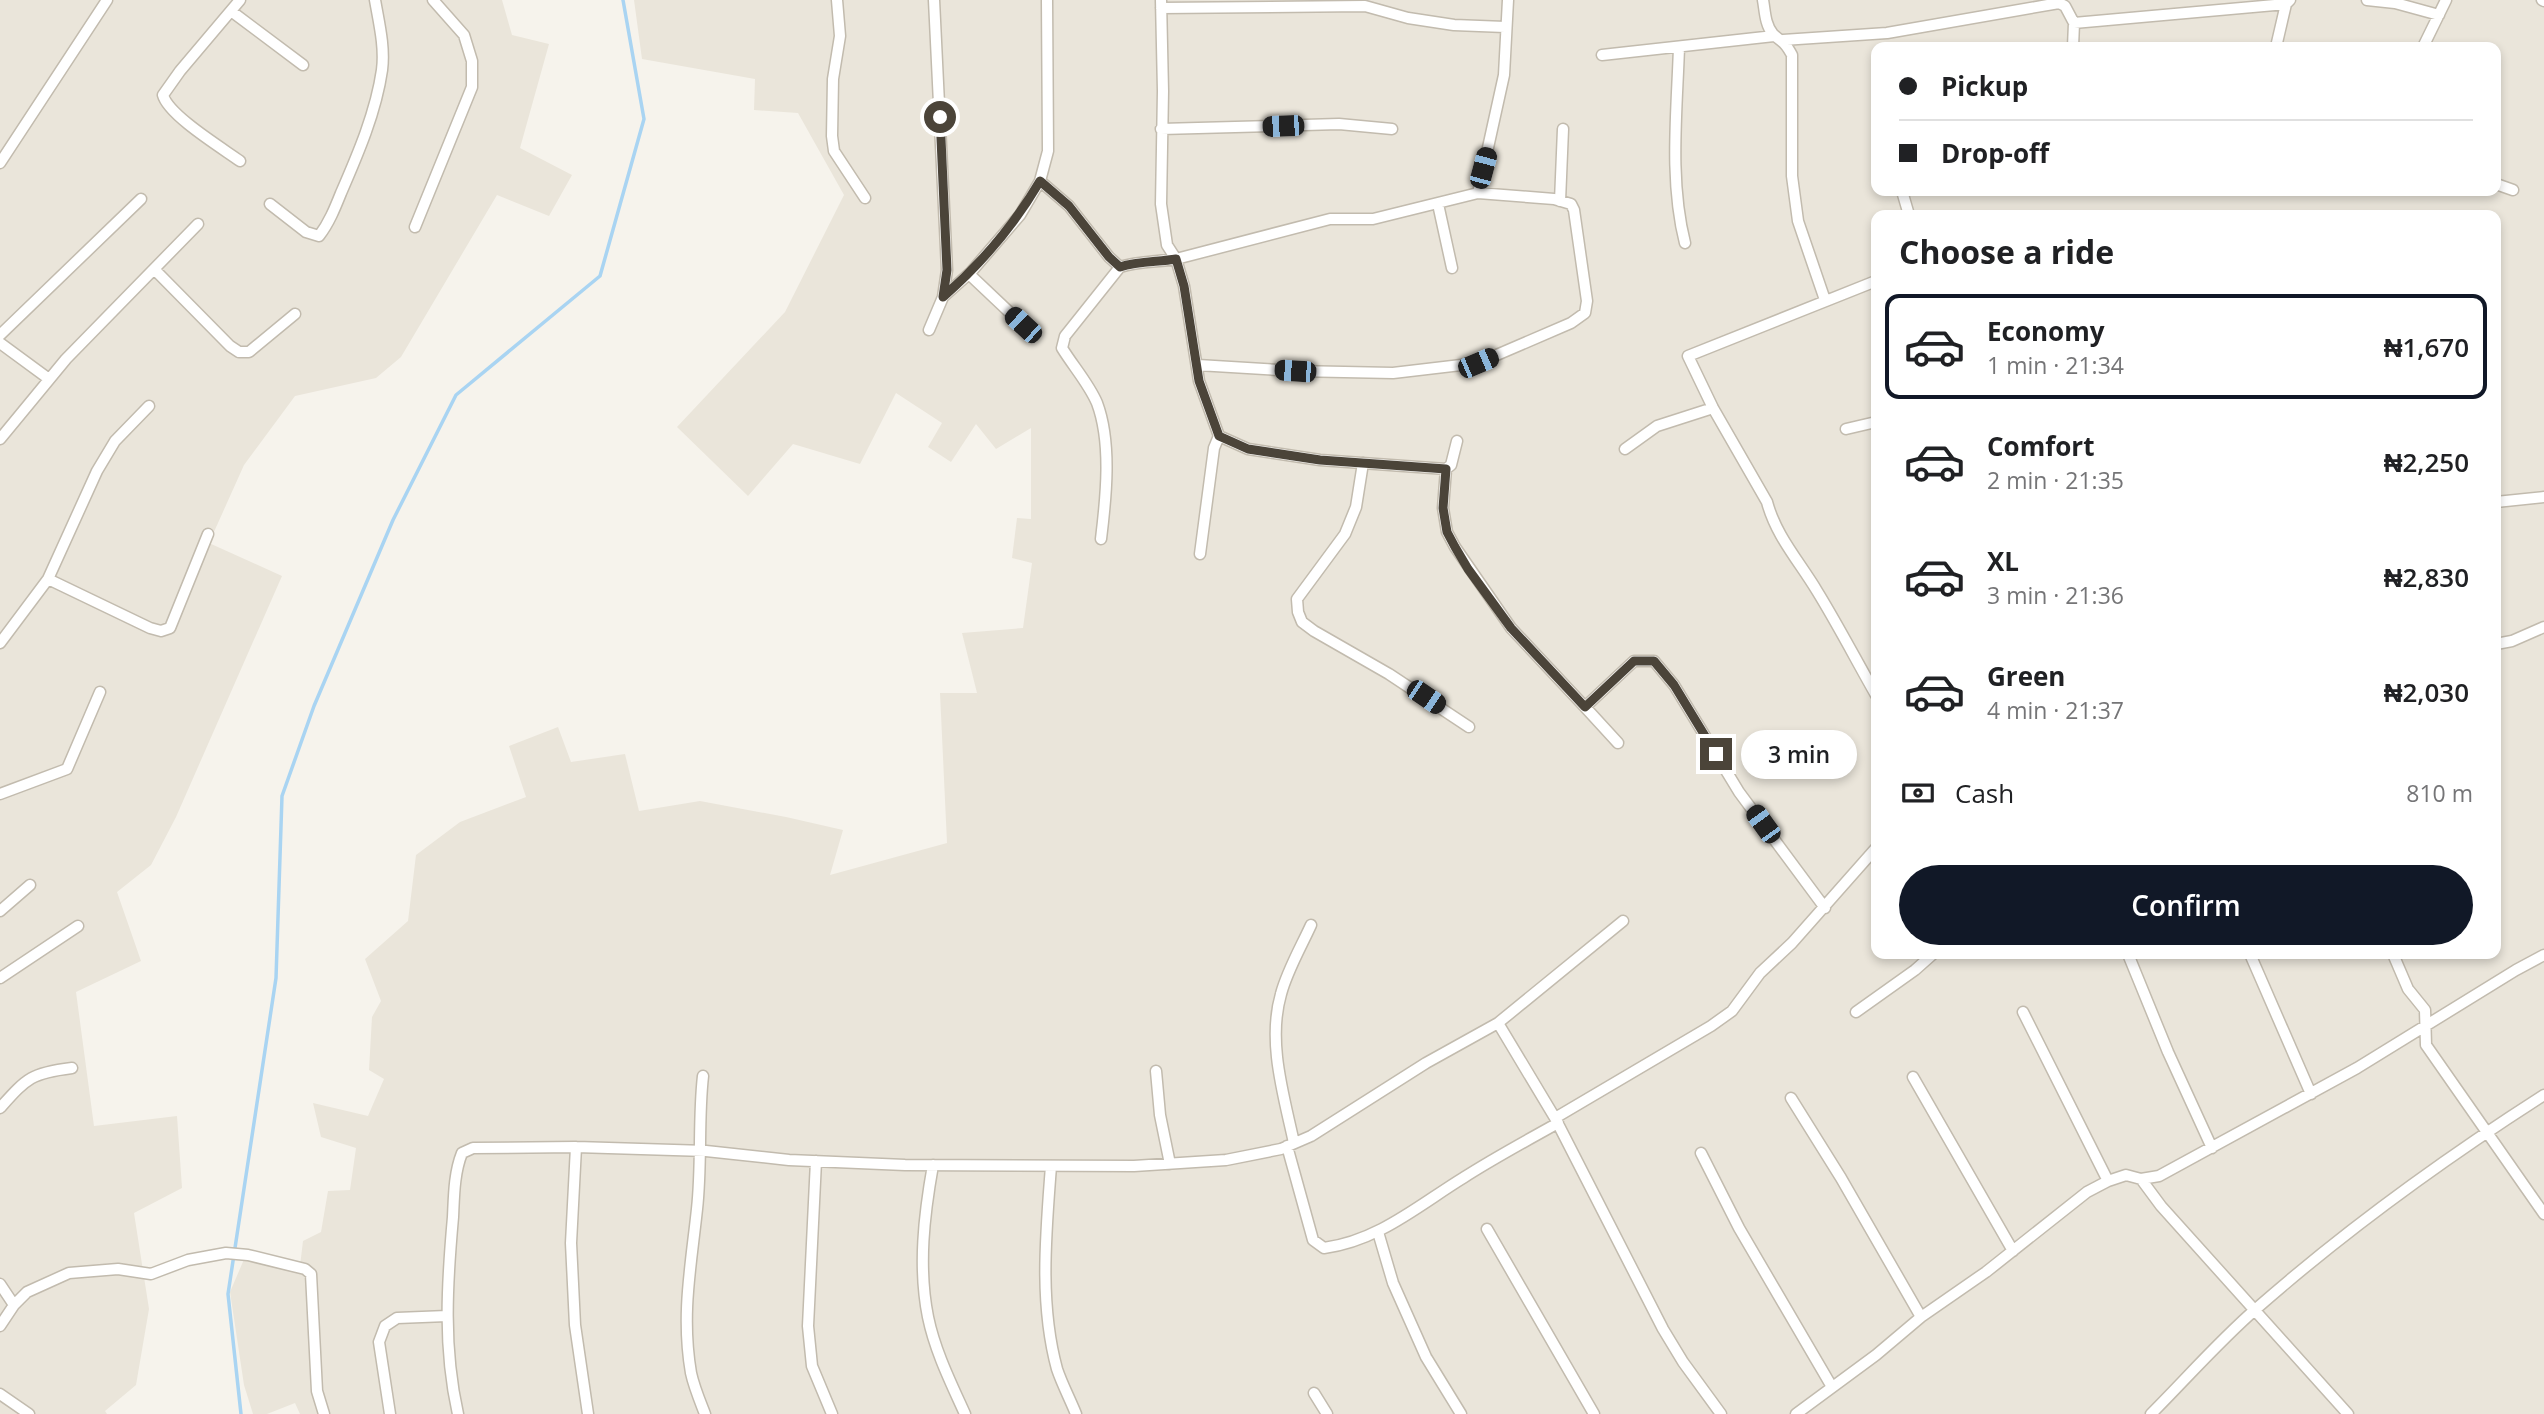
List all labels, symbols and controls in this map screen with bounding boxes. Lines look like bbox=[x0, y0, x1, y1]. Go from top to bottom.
text: Pickup bbox=[1941, 68, 2028, 104]
route start bbox=[924, 101, 956, 133]
car bbox=[1262, 115, 1305, 137]
text: Drop-off bbox=[1941, 135, 2049, 171]
car bbox=[1468, 145, 1499, 191]
text: Choose a ride bbox=[1899, 230, 2114, 273]
car bbox=[1001, 303, 1046, 347]
text: Economy bbox=[1987, 313, 2105, 349]
icon: car bbox=[1903, 315, 1966, 378]
text: ₦1,670 bbox=[2384, 329, 2469, 365]
car bbox=[1455, 345, 1502, 381]
text: 1 min · 21:34 bbox=[1987, 349, 2124, 381]
car bbox=[1274, 359, 1317, 383]
text: Comfort bbox=[1987, 428, 2094, 464]
icon: car bbox=[1903, 430, 1966, 493]
text: ₦2,250 bbox=[2384, 444, 2469, 480]
text: 2 min · 21:35 bbox=[1987, 464, 2124, 496]
text: XL bbox=[1987, 543, 2019, 579]
icon: car bbox=[1903, 545, 1966, 608]
text: ₦2,830 bbox=[2384, 559, 2469, 595]
text: 3 min · 21:36 bbox=[1987, 579, 2124, 611]
text: Green bbox=[1987, 658, 2065, 694]
icon: car bbox=[1903, 660, 1966, 723]
text: ₦2,030 bbox=[2384, 674, 2469, 710]
car bbox=[1403, 677, 1450, 717]
text: 4 min · 21:37 bbox=[1987, 694, 2124, 726]
callout: 3 min bbox=[1740, 730, 1856, 778]
route end bbox=[1700, 738, 1732, 770]
text: 3 min bbox=[1768, 738, 1830, 770]
icon: cash bbox=[1899, 774, 1937, 812]
text: Cash bbox=[1955, 775, 2014, 811]
text: 810 m bbox=[2406, 777, 2473, 809]
car bbox=[1743, 801, 1784, 847]
button: Confirm bbox=[1899, 865, 2473, 945]

